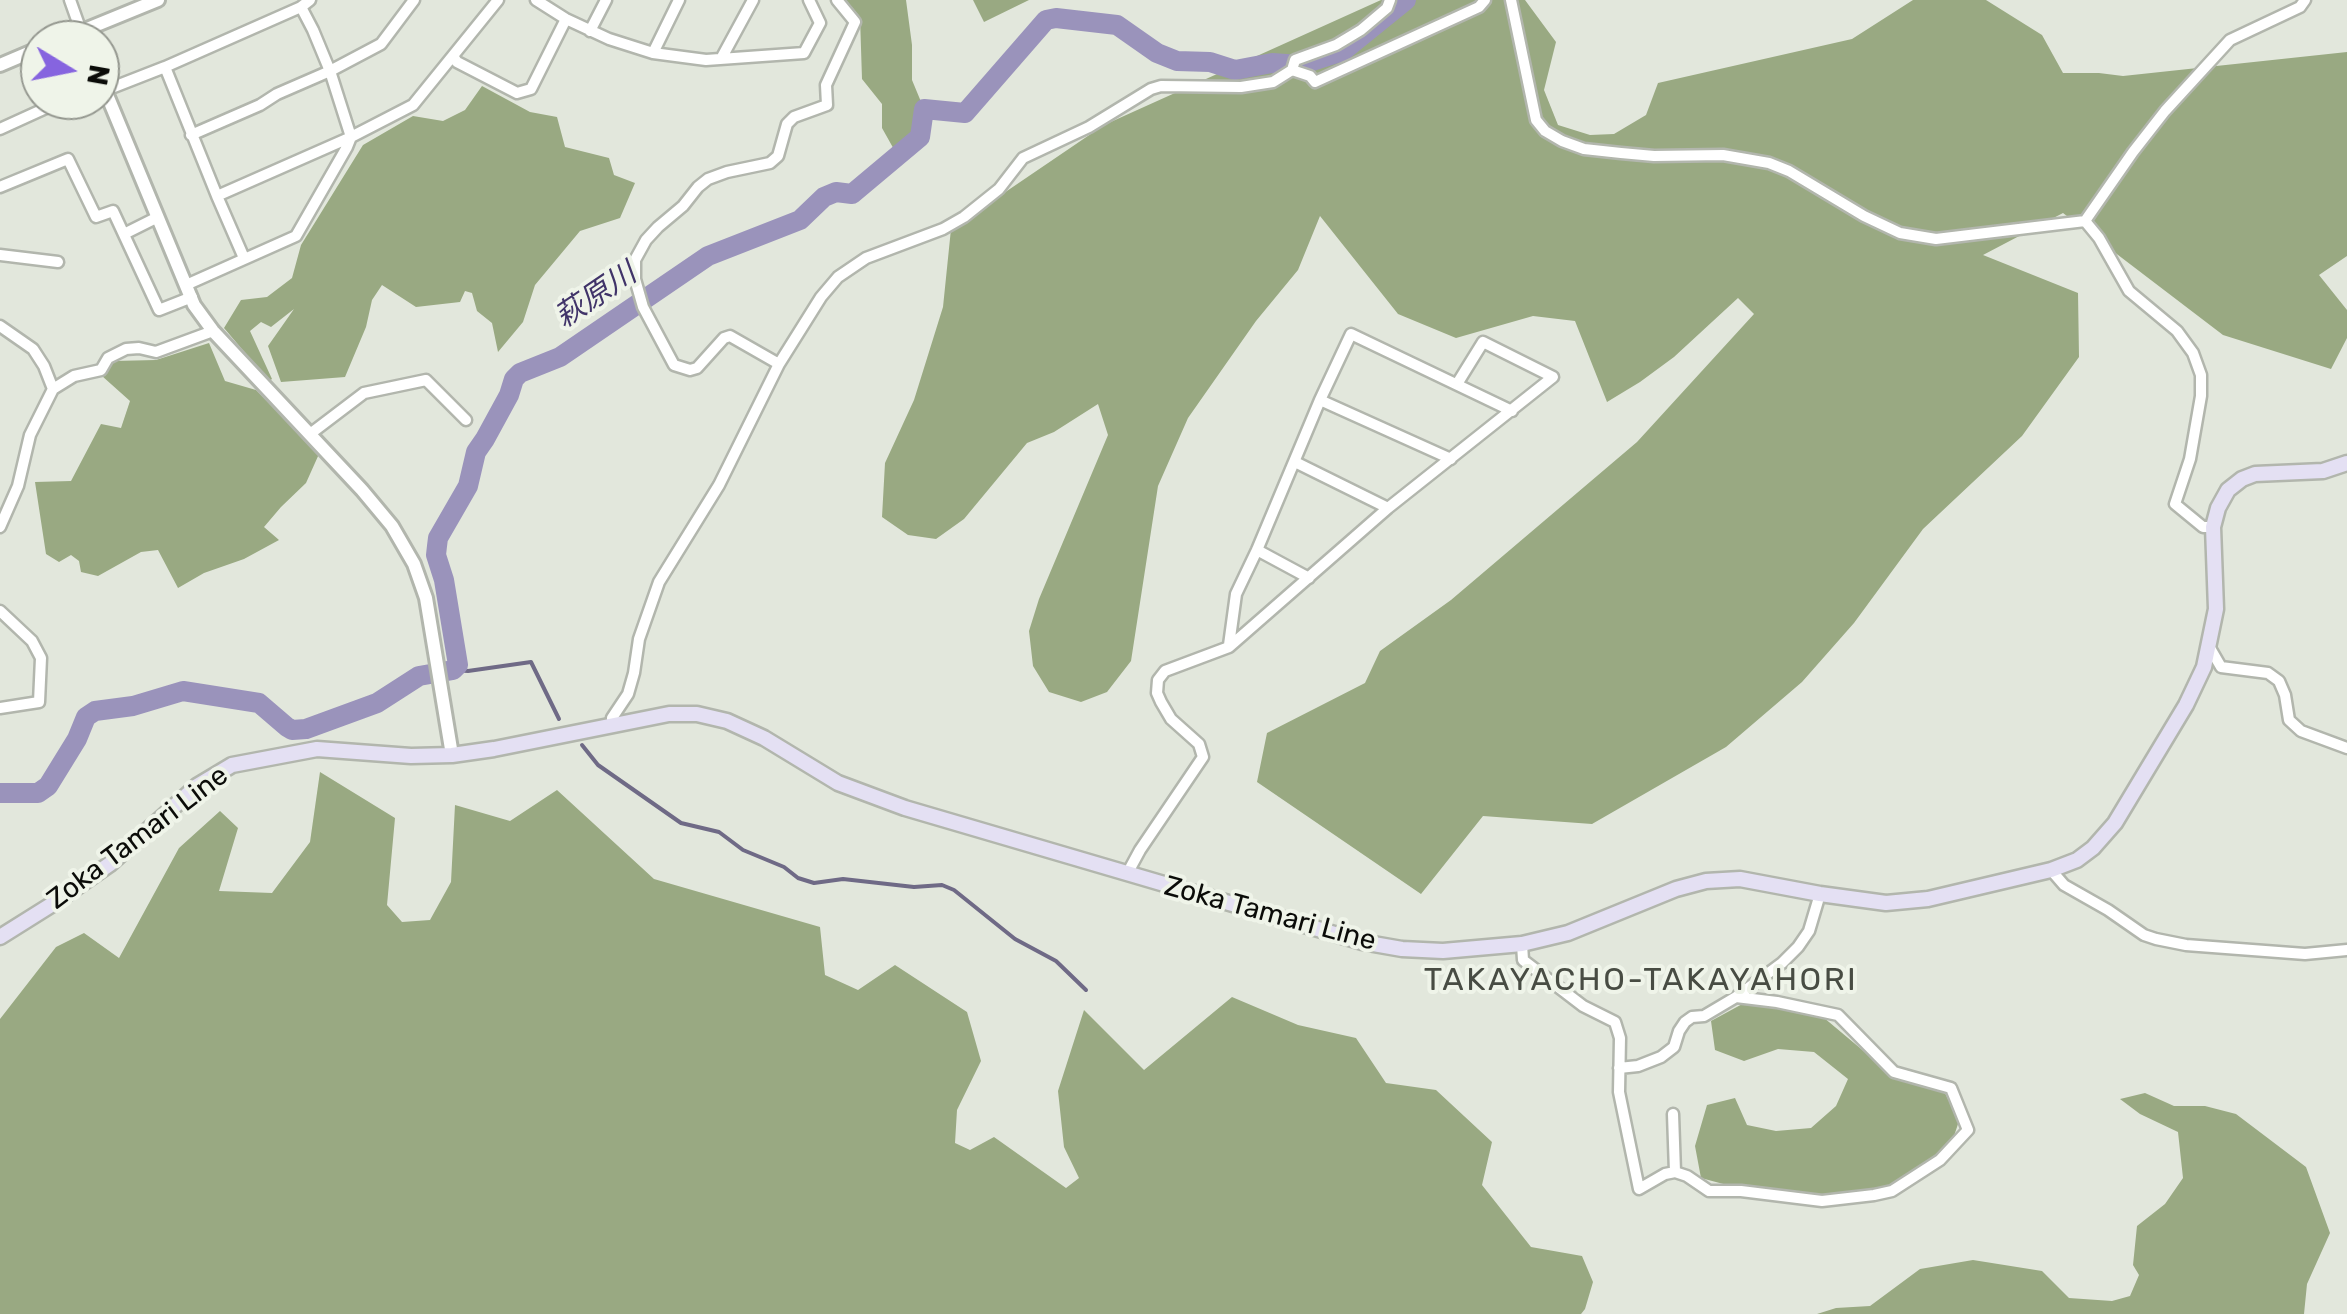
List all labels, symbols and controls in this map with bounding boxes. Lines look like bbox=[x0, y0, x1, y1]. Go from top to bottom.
north arrow bbox=[20, 20, 120, 120]
text: N bbox=[80, 62, 116, 88]
water label: 萩原川 bbox=[549, 256, 643, 336]
street label: Zoka Tamari Line bbox=[41, 759, 235, 917]
street label: Zoka Tamari Line bbox=[1160, 870, 1380, 958]
district label: TAKAYACHO-TAKAYAHORI bbox=[1424, 962, 1858, 1000]

